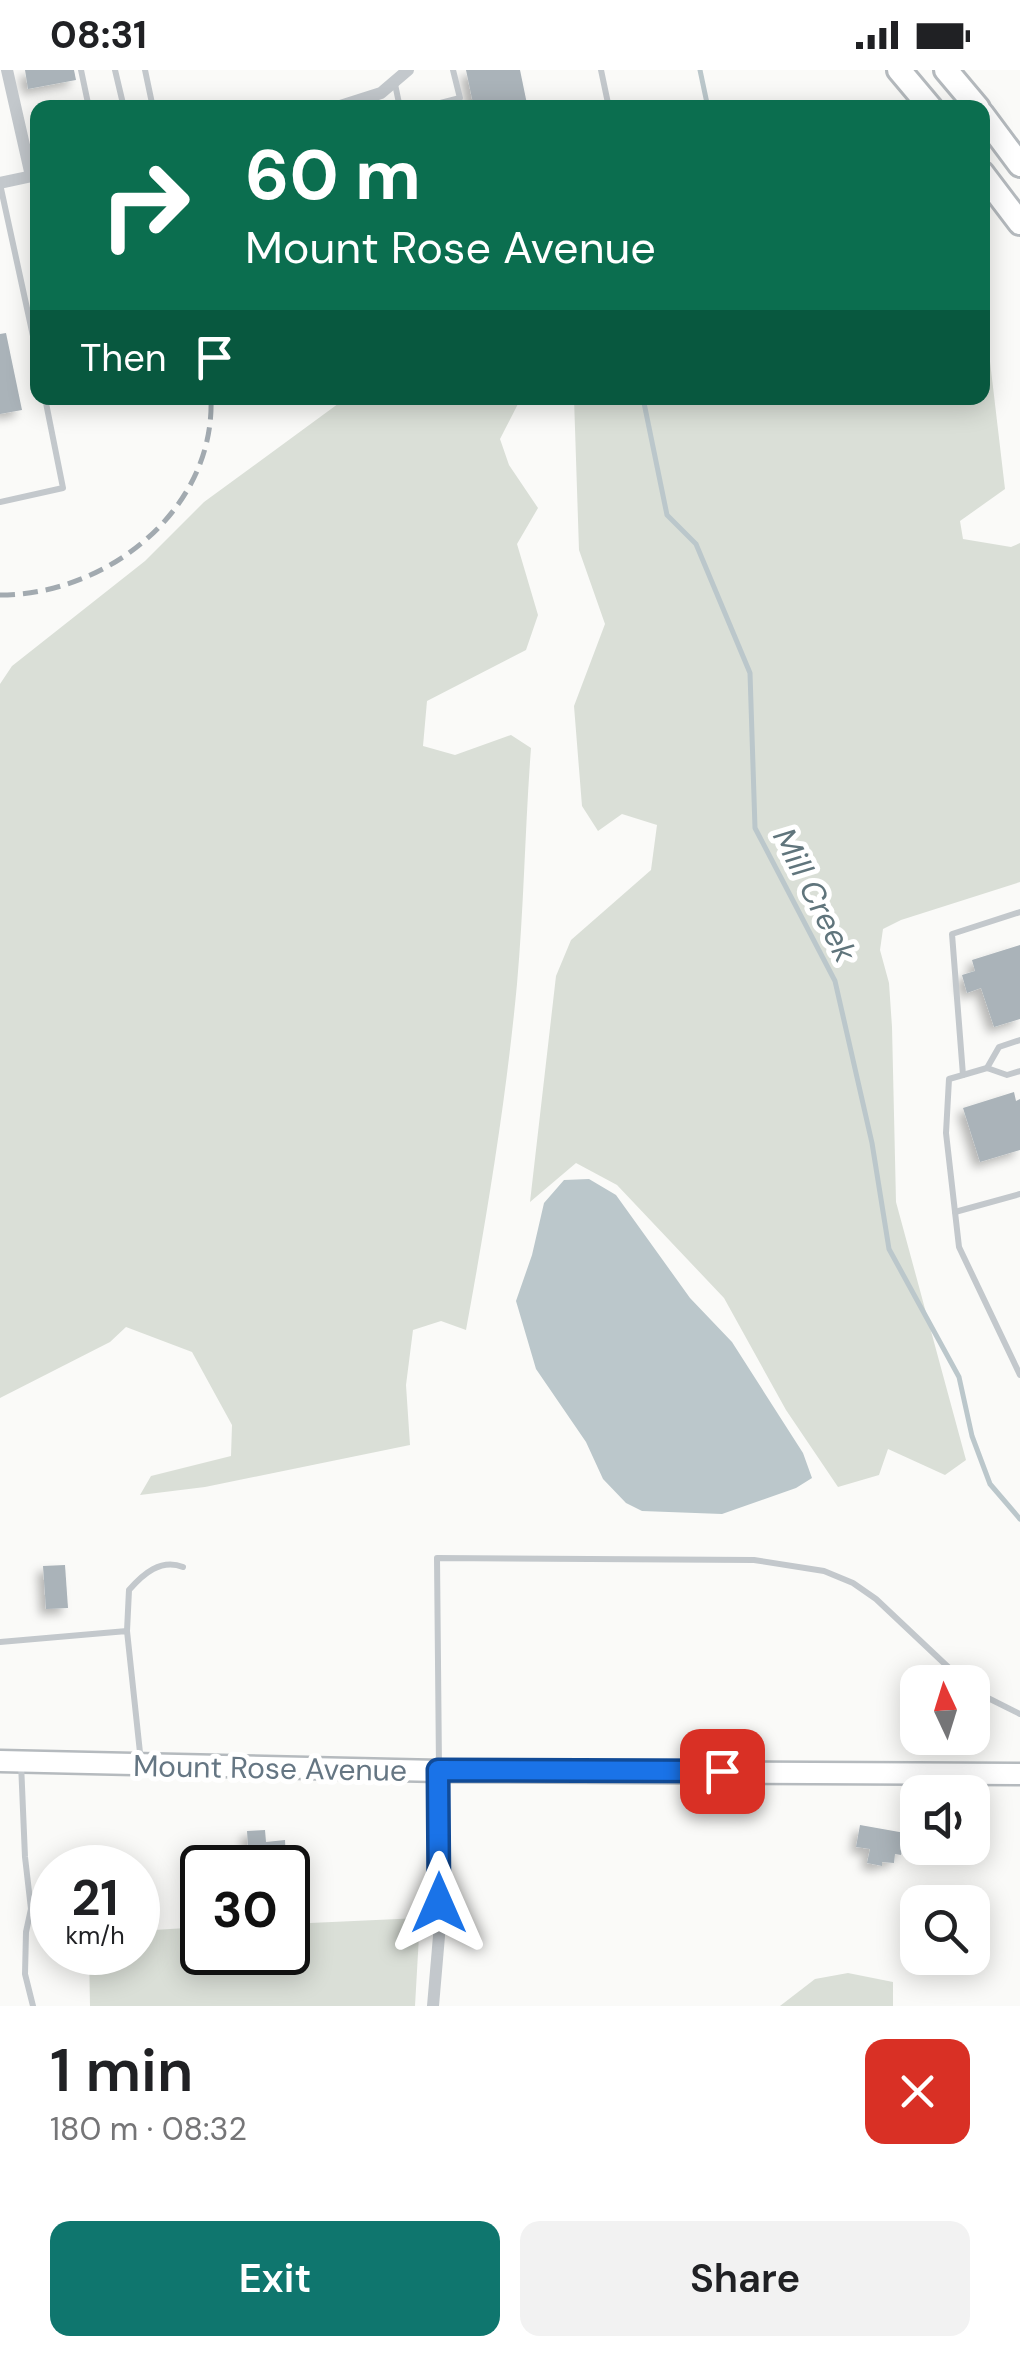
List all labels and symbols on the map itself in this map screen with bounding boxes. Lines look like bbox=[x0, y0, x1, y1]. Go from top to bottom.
water label: Mill Creek bbox=[763, 821, 867, 970]
north arrow bbox=[900, 1665, 990, 1755]
pin bbox=[680, 1729, 765, 1814]
street label: Mount Rose Avenue bbox=[133, 1746, 407, 1790]
speed limit sign: 30 bbox=[180, 1845, 310, 1975]
position arrow bbox=[387, 1851, 491, 1955]

